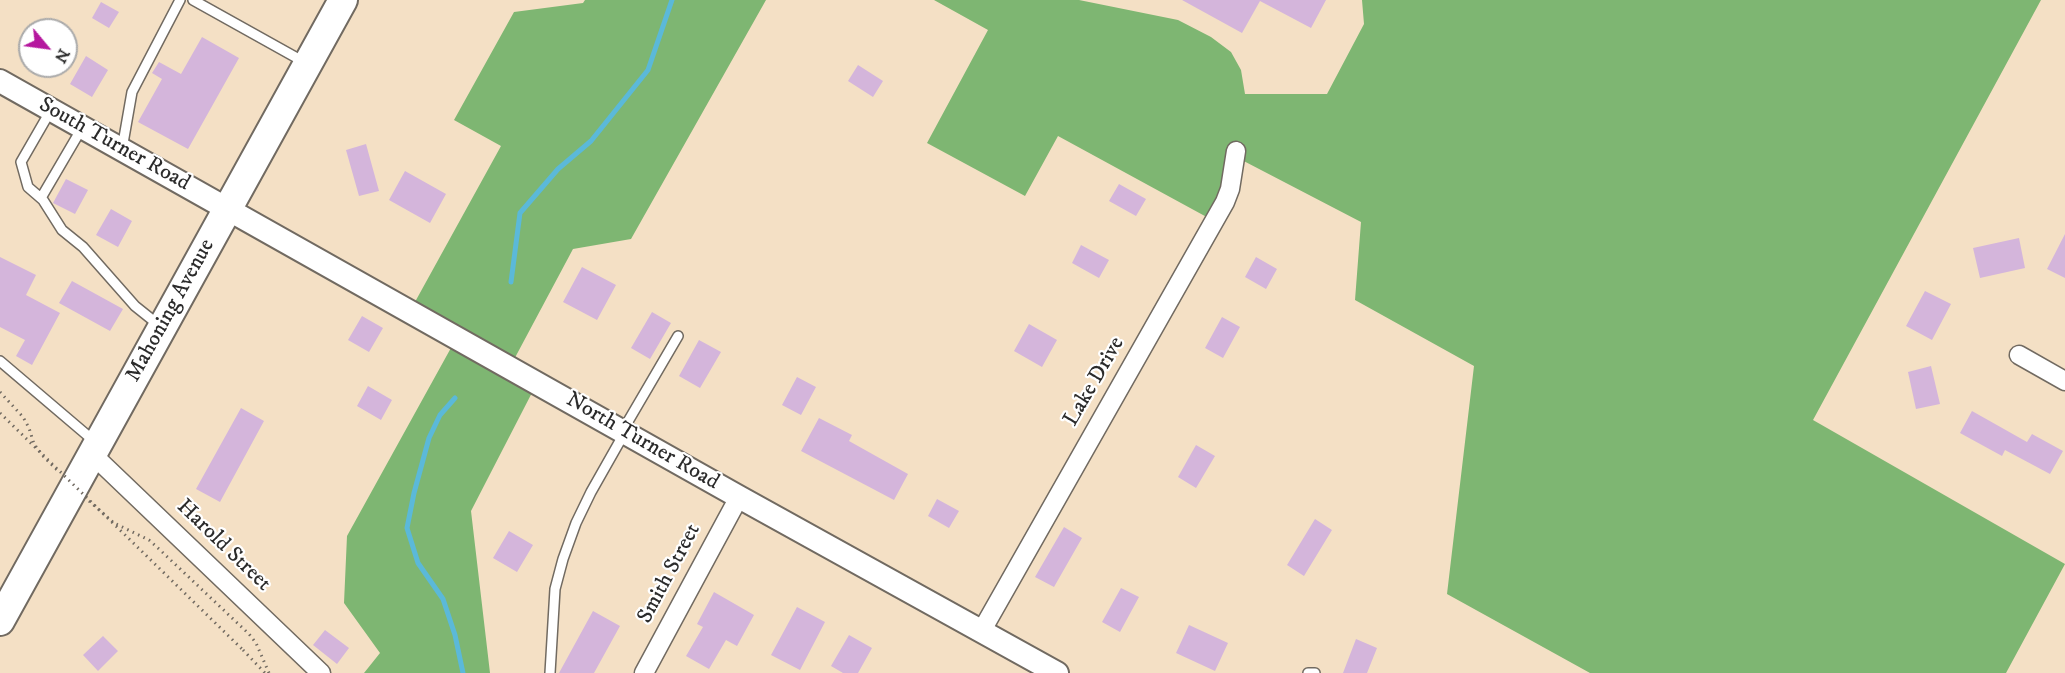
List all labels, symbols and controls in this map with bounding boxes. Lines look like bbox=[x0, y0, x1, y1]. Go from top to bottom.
north arrow bbox=[18, 18, 78, 78]
text: N bbox=[50, 45, 74, 66]
street label: South Turner Road bbox=[34, 92, 194, 198]
street label: Mahoning Avenue bbox=[121, 235, 221, 387]
street label: Lake Drive bbox=[1059, 333, 1131, 431]
street label: North Turner Road bbox=[561, 387, 723, 497]
street label: Harold Street bbox=[170, 494, 276, 598]
street label: Smith Street bbox=[633, 520, 707, 628]

